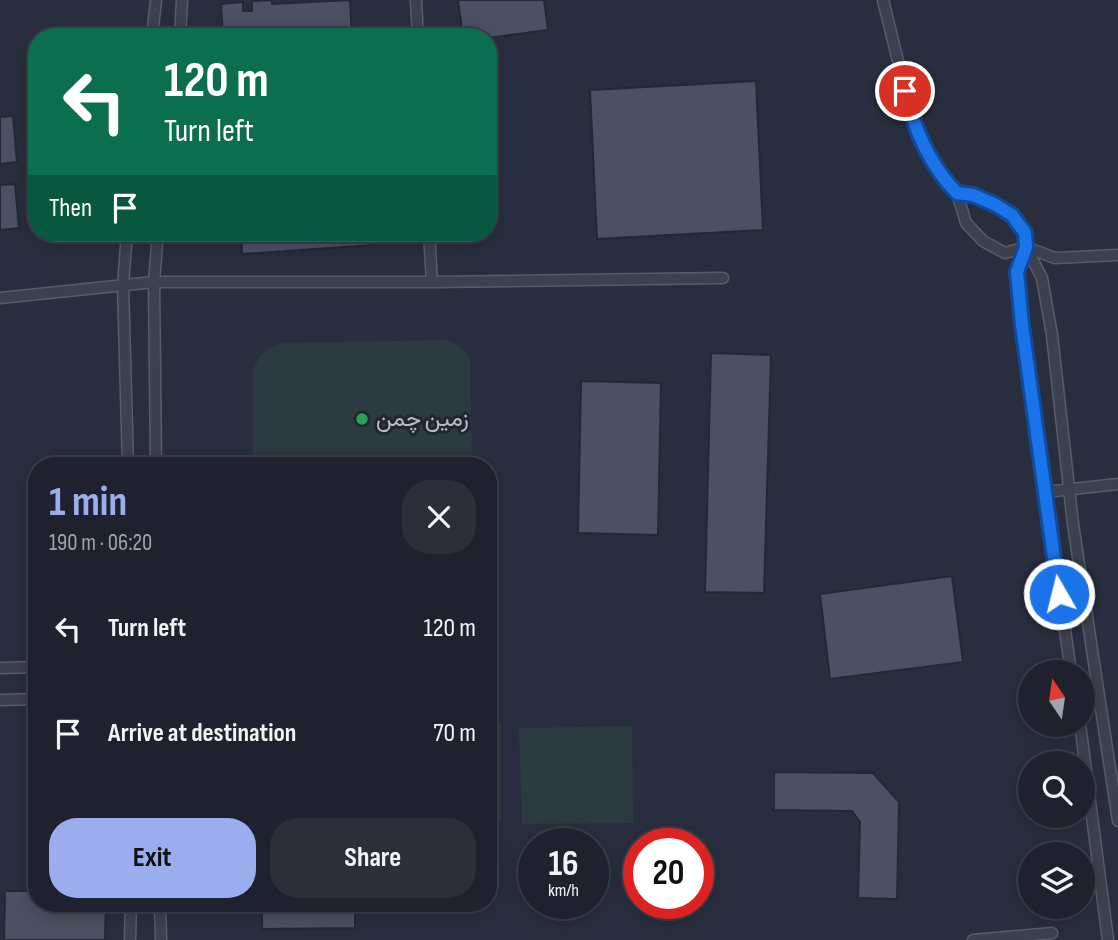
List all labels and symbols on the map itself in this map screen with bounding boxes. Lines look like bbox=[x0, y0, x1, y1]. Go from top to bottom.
pin bbox=[875, 61, 935, 121]
place label: زمین چمن bbox=[376, 405, 469, 434]
marker: زمین چمن bbox=[354, 411, 370, 427]
position arrow bbox=[1022, 557, 1096, 631]
north arrow bbox=[1018, 660, 1096, 737]
speed limit sign: 20 bbox=[623, 828, 714, 919]

